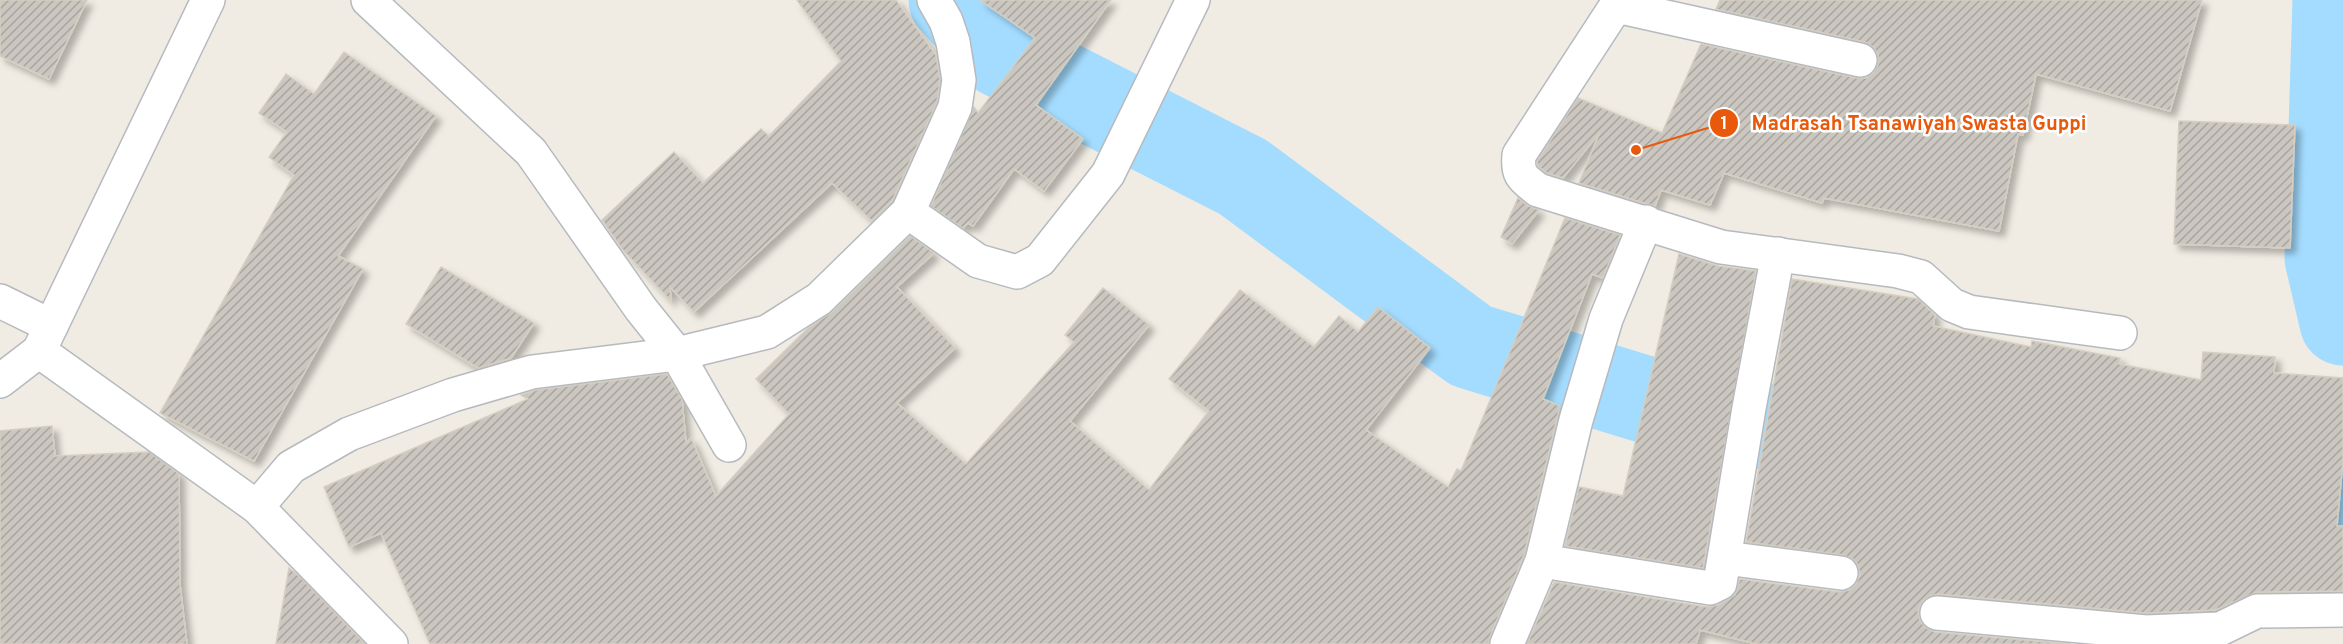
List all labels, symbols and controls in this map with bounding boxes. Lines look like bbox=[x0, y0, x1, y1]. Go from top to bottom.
callout: Madrasah Tsanawiyah Swasta Guppi bbox=[1709, 104, 2098, 142]
text: Madrasah Tsanawiyah Swasta Guppi bbox=[1752, 112, 2086, 138]
text: 1 bbox=[1720, 113, 1728, 136]

